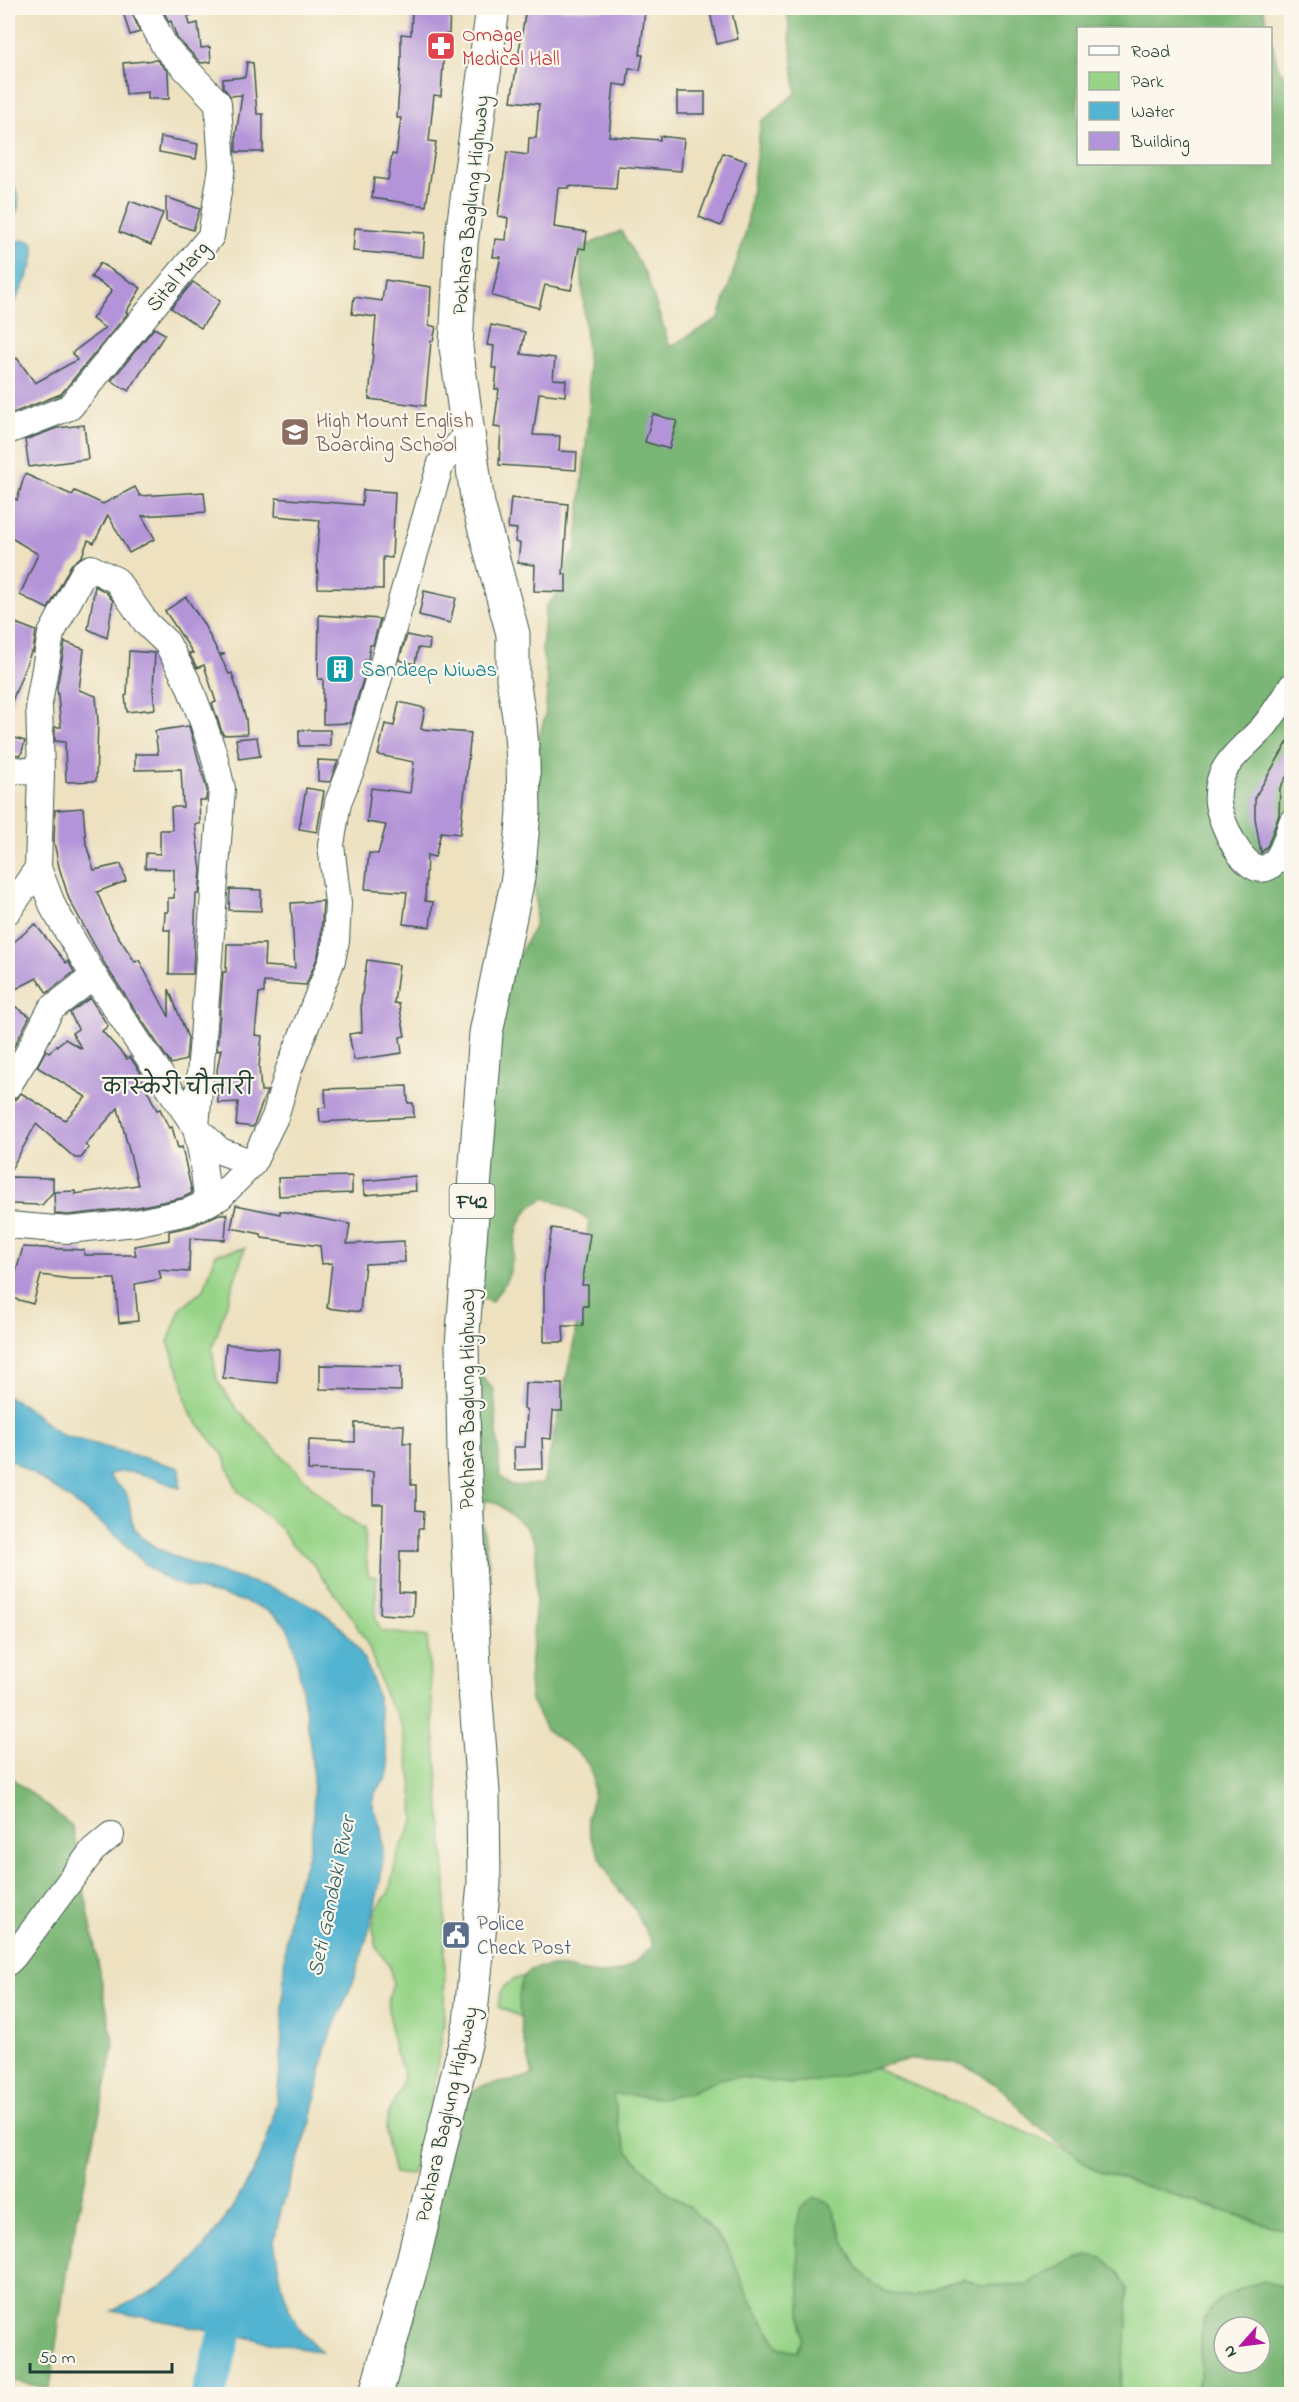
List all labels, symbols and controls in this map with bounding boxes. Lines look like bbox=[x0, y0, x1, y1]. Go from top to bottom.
place label: Omage Medical Hall bbox=[462, 21, 560, 75]
legend bbox=[1077, 27, 1272, 165]
pharmacy icon: Omage Medical Hall bbox=[425, 30, 457, 62]
text: Road bbox=[1131, 40, 1170, 66]
text: Park bbox=[1131, 70, 1164, 96]
street label: Pokhara Baglung Highway bbox=[446, 94, 500, 317]
text: Water bbox=[1131, 100, 1175, 126]
text: Building bbox=[1130, 130, 1190, 157]
street label: Sital Marg bbox=[140, 235, 219, 321]
place label: High Mount English Boarding School bbox=[315, 407, 474, 463]
school or university icon: High Mount English Boarding School bbox=[279, 416, 311, 448]
building icon: Sandeep Niwas bbox=[324, 653, 356, 685]
place label: Sandeep Niwas bbox=[361, 656, 497, 686]
district label: कास्केरी चौतारी bbox=[102, 1067, 255, 1105]
road number: F42 bbox=[450, 1184, 494, 1218]
street label: Pokhara Baglung Highway bbox=[454, 1289, 486, 1509]
water label: Seti Gandaki River bbox=[300, 1811, 366, 1980]
place label: Police Check Post bbox=[477, 1910, 571, 1964]
public building icon: Police Check Post bbox=[440, 1919, 472, 1951]
street label: Pokhara Baglung Highway bbox=[409, 2004, 489, 2226]
north arrow bbox=[1212, 2315, 1272, 2375]
scale bar bbox=[30, 2336, 172, 2374]
text: N bbox=[1217, 2341, 1244, 2362]
text: 50 m bbox=[39, 2346, 76, 2372]

